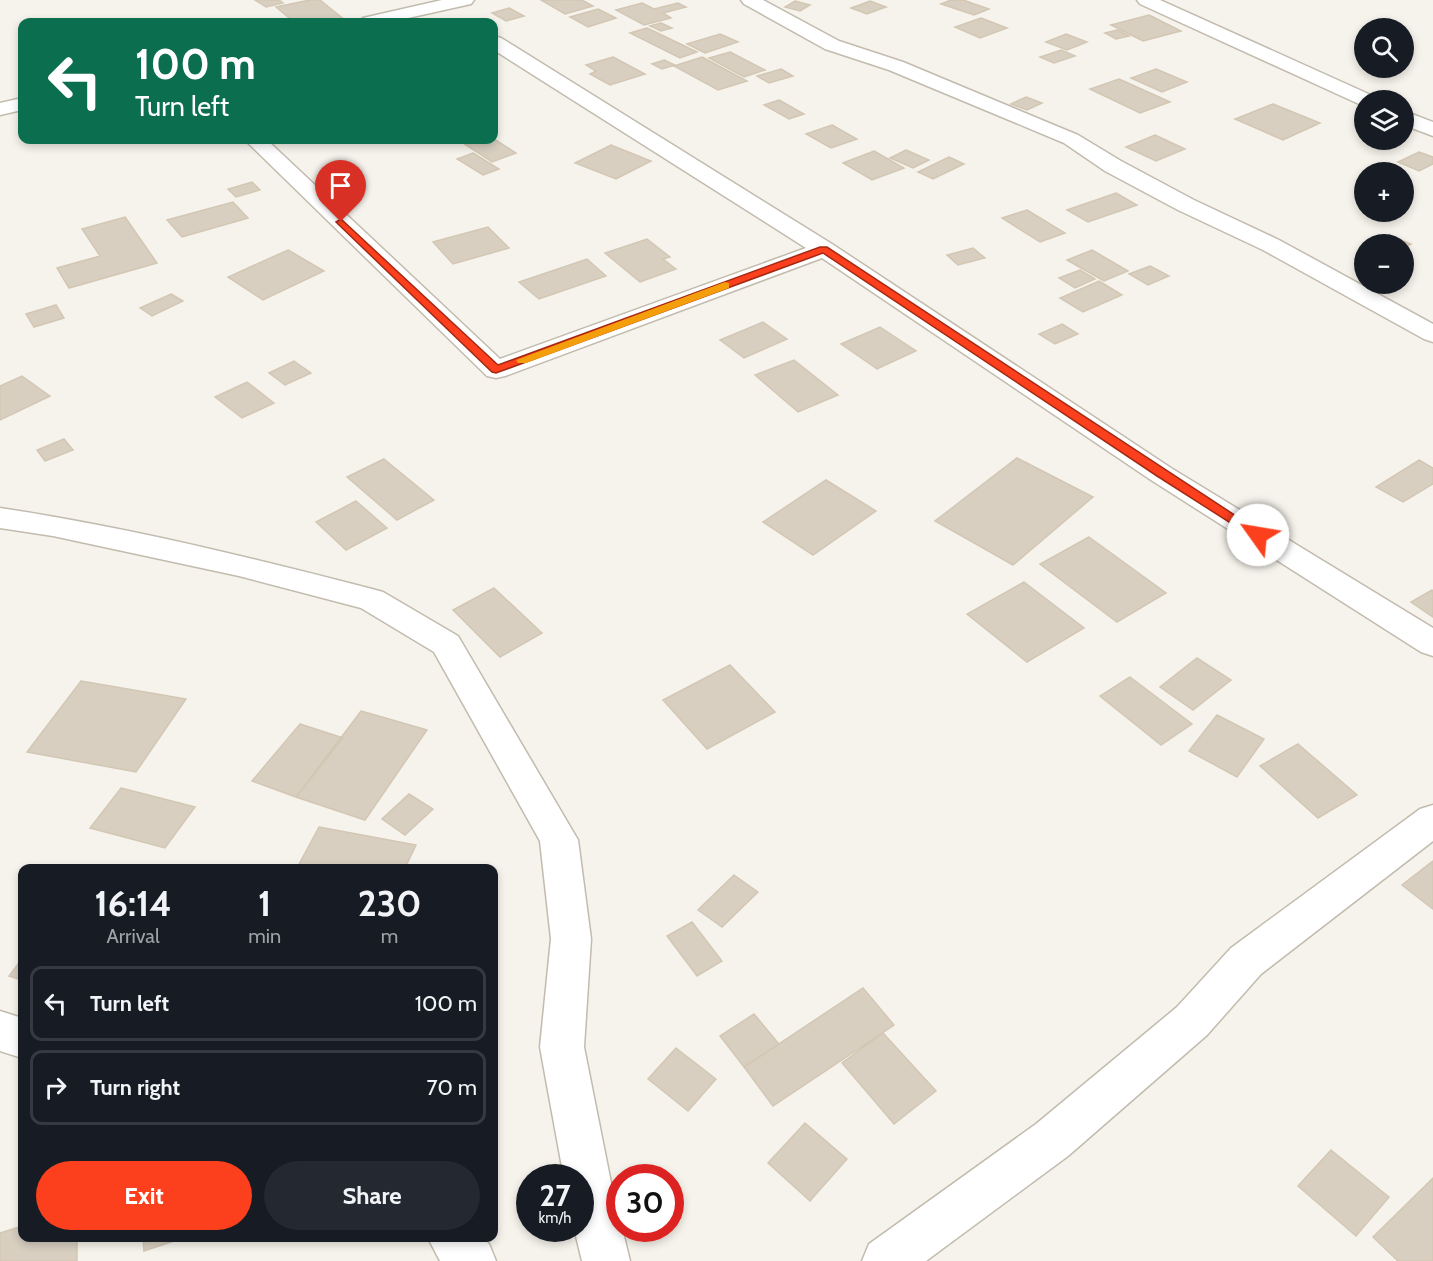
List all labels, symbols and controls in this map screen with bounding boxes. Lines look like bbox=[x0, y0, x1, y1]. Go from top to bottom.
map controls bbox=[1354, 18, 1414, 294]
button: search bbox=[1354, 18, 1414, 78]
text: 100 m bbox=[135, 38, 256, 90]
icon: left bbox=[36, 42, 114, 120]
text: Turn left bbox=[135, 90, 229, 123]
button: layers bbox=[1354, 90, 1414, 150]
pin bbox=[315, 160, 366, 222]
button: + bbox=[1354, 162, 1414, 222]
icon: arrive bbox=[324, 169, 357, 202]
button: − bbox=[1354, 234, 1414, 294]
position arrow bbox=[1226, 503, 1290, 567]
text: 16:14 bbox=[95, 881, 172, 925]
text: 1 bbox=[258, 881, 271, 925]
text: 230 bbox=[358, 881, 422, 925]
text: Arrival bbox=[106, 924, 160, 948]
text: min bbox=[248, 924, 281, 948]
text: m bbox=[381, 924, 398, 948]
icon: left bbox=[39, 987, 72, 1020]
text: Turn left bbox=[90, 990, 169, 1017]
text: 100 m bbox=[415, 990, 477, 1017]
icon: right bbox=[39, 1071, 72, 1104]
text: Turn right bbox=[90, 1074, 180, 1101]
text: 70 m bbox=[427, 1074, 477, 1101]
button: Exit bbox=[36, 1161, 252, 1230]
button: Share bbox=[264, 1161, 480, 1230]
speed limit sign: 30 bbox=[606, 1164, 684, 1242]
text: 27 bbox=[539, 1177, 571, 1214]
text: km/h bbox=[539, 1209, 571, 1227]

